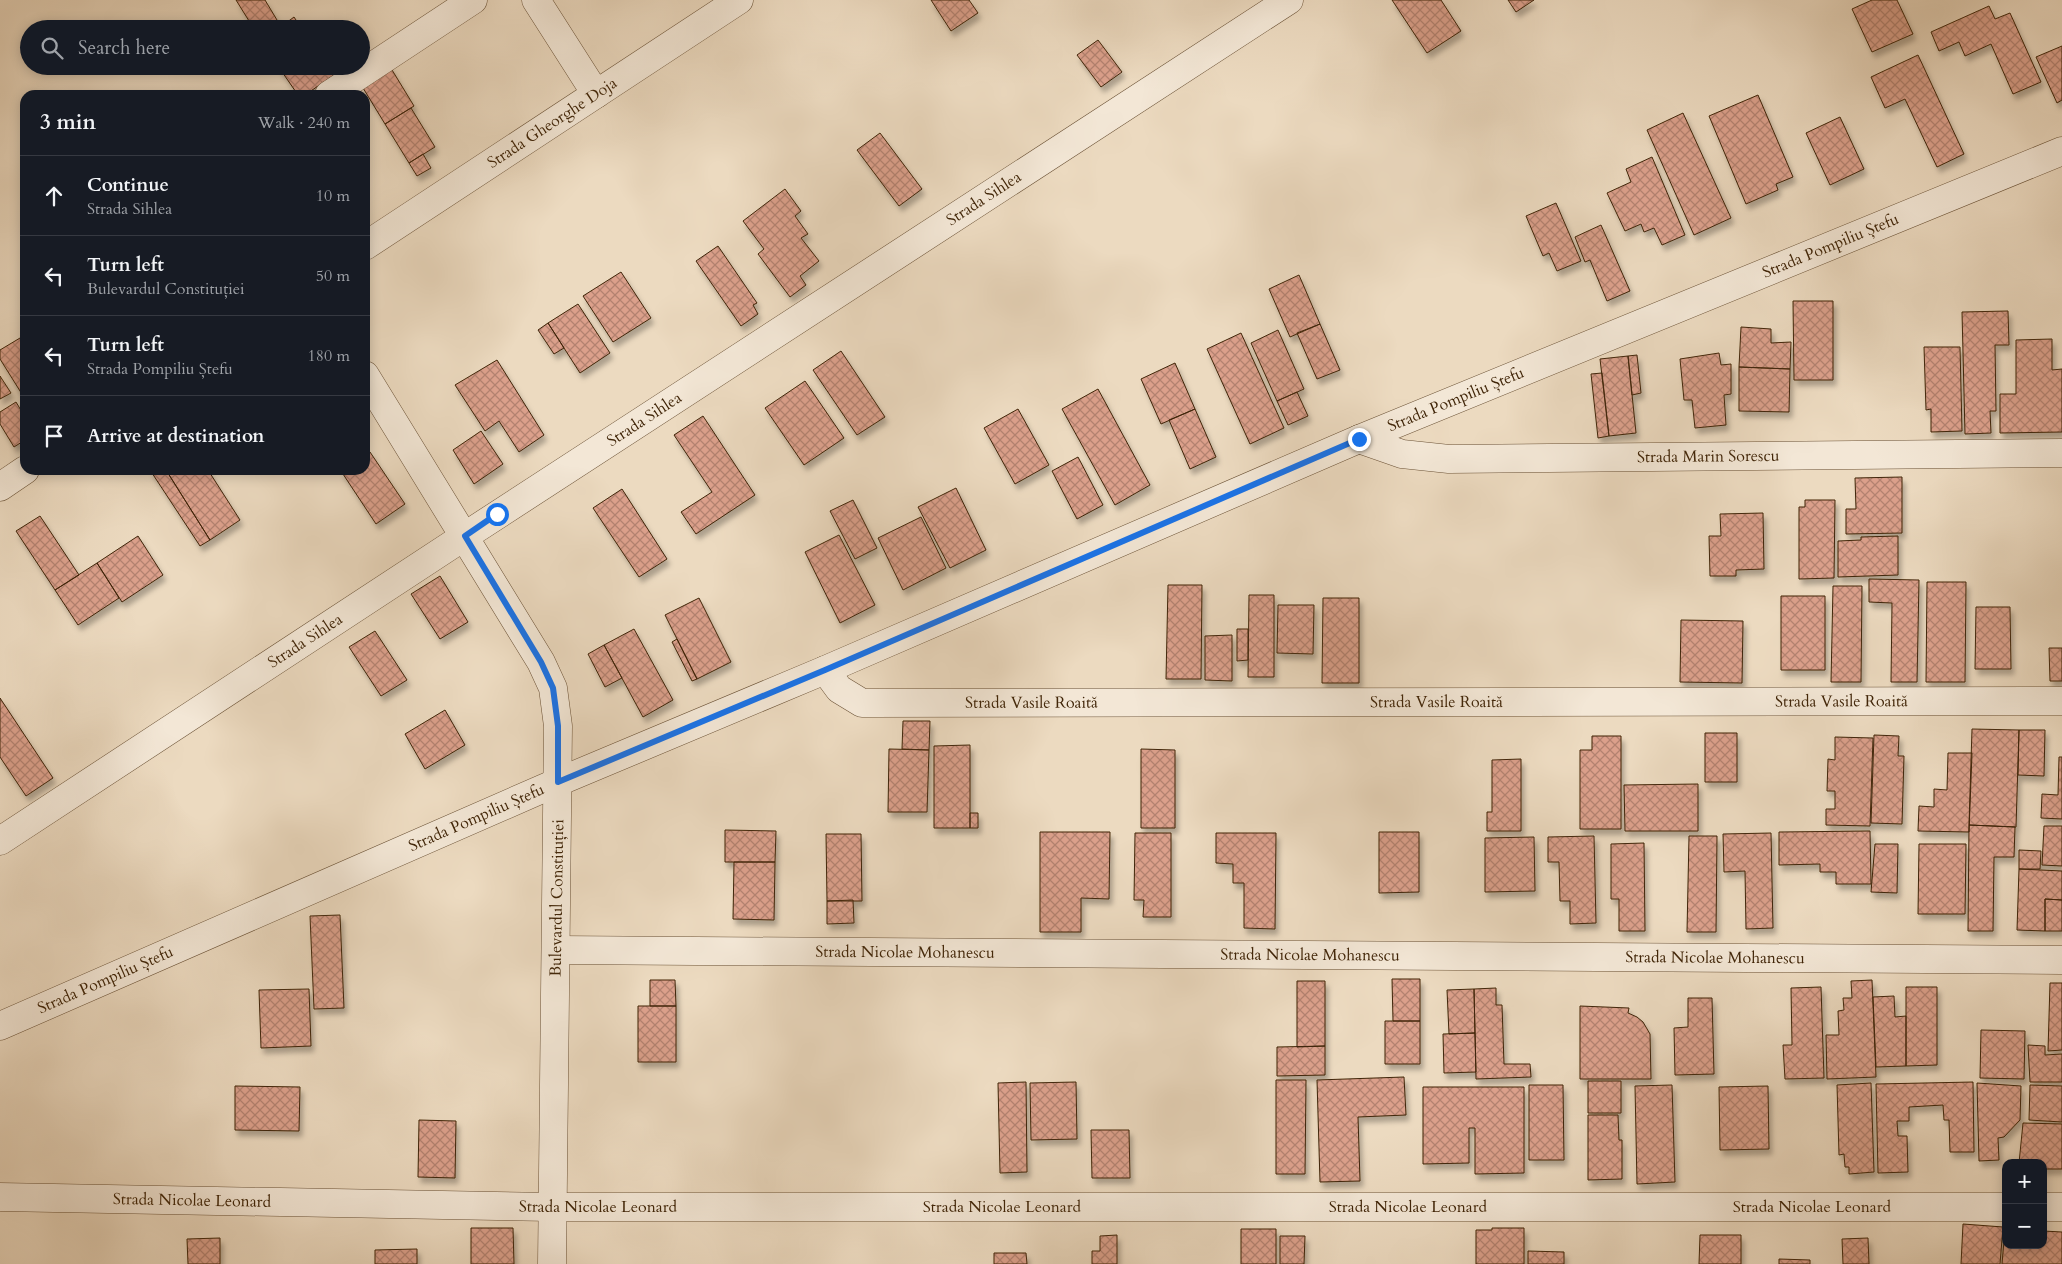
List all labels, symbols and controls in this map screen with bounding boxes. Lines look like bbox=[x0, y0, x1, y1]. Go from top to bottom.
search box bbox=[20, 20, 370, 75]
icon: search bbox=[38, 34, 66, 62]
text: Search here bbox=[78, 35, 170, 61]
street label: Strada Gheorghe Doja bbox=[483, 72, 621, 174]
text: 3 min bbox=[40, 108, 96, 137]
text: Walk · 240 m bbox=[258, 112, 350, 134]
street label: Strada Sihlea bbox=[942, 166, 1026, 231]
text: Continue bbox=[87, 172, 169, 198]
icon: ahead bbox=[40, 182, 68, 210]
text: 10 m bbox=[316, 185, 350, 207]
text: Strada Sihlea bbox=[87, 198, 172, 220]
street label: Strada Pompiliu Ștefu bbox=[1759, 208, 1902, 284]
text: Turn left bbox=[87, 252, 164, 278]
icon: left bbox=[40, 262, 68, 290]
text: 50 m bbox=[316, 265, 350, 287]
text: Bulevardul Constituției bbox=[87, 278, 245, 300]
text: Turn left bbox=[87, 332, 164, 358]
icon: left bbox=[40, 342, 68, 370]
text: 180 m bbox=[308, 345, 350, 367]
text: Strada Pompiliu Ștefu bbox=[87, 358, 233, 380]
street label: Strada Pompiliu Ștefu bbox=[1384, 361, 1528, 437]
street label: Strada Sihlea bbox=[603, 387, 686, 452]
icon: arrive bbox=[40, 422, 68, 450]
text: Arrive at destination bbox=[87, 423, 264, 449]
route end bbox=[1348, 428, 1371, 451]
street label: Strada Marin Sorescu bbox=[1637, 445, 1780, 468]
route start bbox=[486, 503, 509, 526]
street label: Strada Sihlea bbox=[264, 608, 347, 673]
street label: Strada Vasile Roaită bbox=[1775, 690, 1908, 712]
street label: Strada Vasile Roaită bbox=[1370, 691, 1503, 713]
street label: Strada Vasile Roaită bbox=[965, 692, 1098, 714]
street label: Strada Pompiliu Ștefu bbox=[405, 778, 548, 857]
street label: Bulevardul Constituției bbox=[545, 819, 569, 977]
street label: Strada Pompiliu Ștefu bbox=[34, 941, 177, 1019]
street label: Strada Nicolae Mohanescu bbox=[815, 941, 995, 964]
street label: Strada Nicolae Mohanescu bbox=[1220, 943, 1400, 967]
street label: Strada Nicolae Mohanescu bbox=[1625, 946, 1805, 969]
map controls bbox=[2002, 1159, 2047, 1249]
button: + bbox=[2002, 1159, 2047, 1204]
street label: Strada Nicolae Leonard bbox=[113, 1188, 272, 1213]
street label: Strada Nicolae Leonard bbox=[519, 1195, 678, 1218]
street label: Strada Nicolae Leonard bbox=[923, 1196, 1082, 1218]
street label: Strada Nicolae Leonard bbox=[1329, 1196, 1488, 1218]
street label: Strada Nicolae Leonard bbox=[1733, 1196, 1892, 1218]
button: − bbox=[2002, 1204, 2047, 1249]

